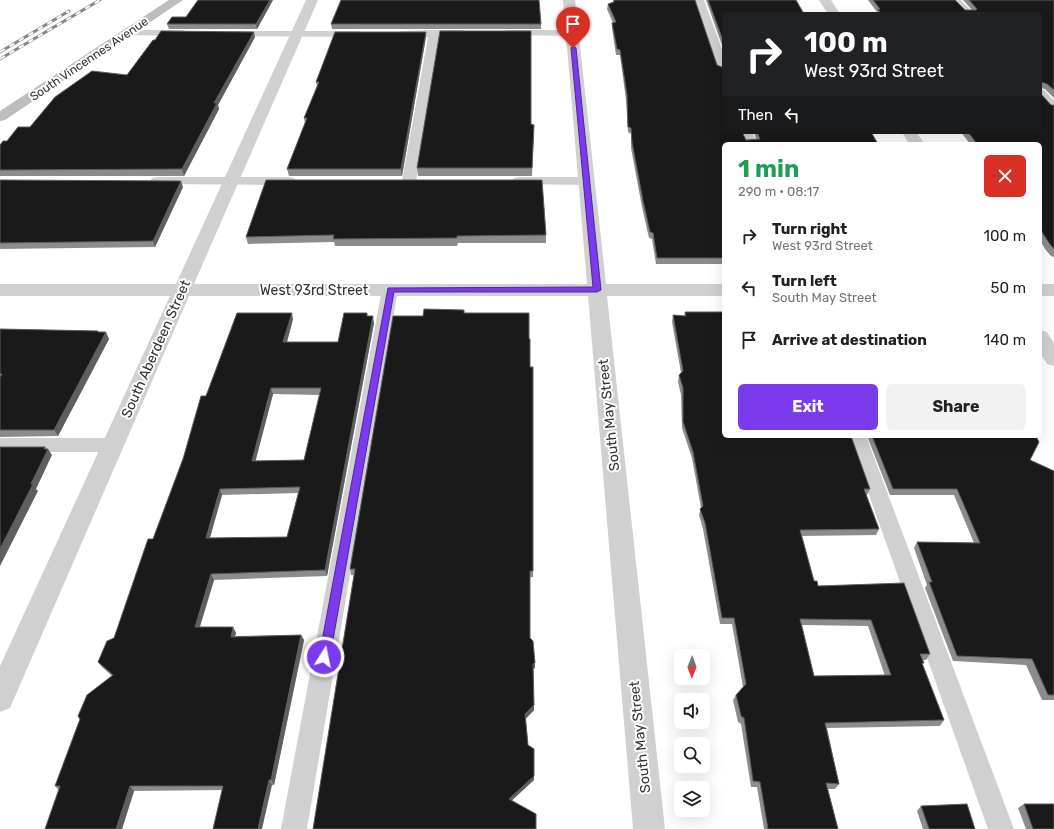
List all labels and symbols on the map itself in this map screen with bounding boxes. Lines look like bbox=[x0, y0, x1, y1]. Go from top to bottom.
pin bbox=[556, 7.0, 590, 48]
street label: South Vincennes Avenue bbox=[27, 14, 151, 104]
street label: South Aberdeen Street bbox=[118, 277, 194, 421]
street label: West 93rd Street bbox=[260, 282, 369, 299]
street label: South May Street bbox=[595, 358, 623, 472]
position arrow bbox=[303, 636, 345, 678]
north arrow bbox=[674, 649, 710, 685]
street label: South May Street bbox=[626, 680, 654, 794]

